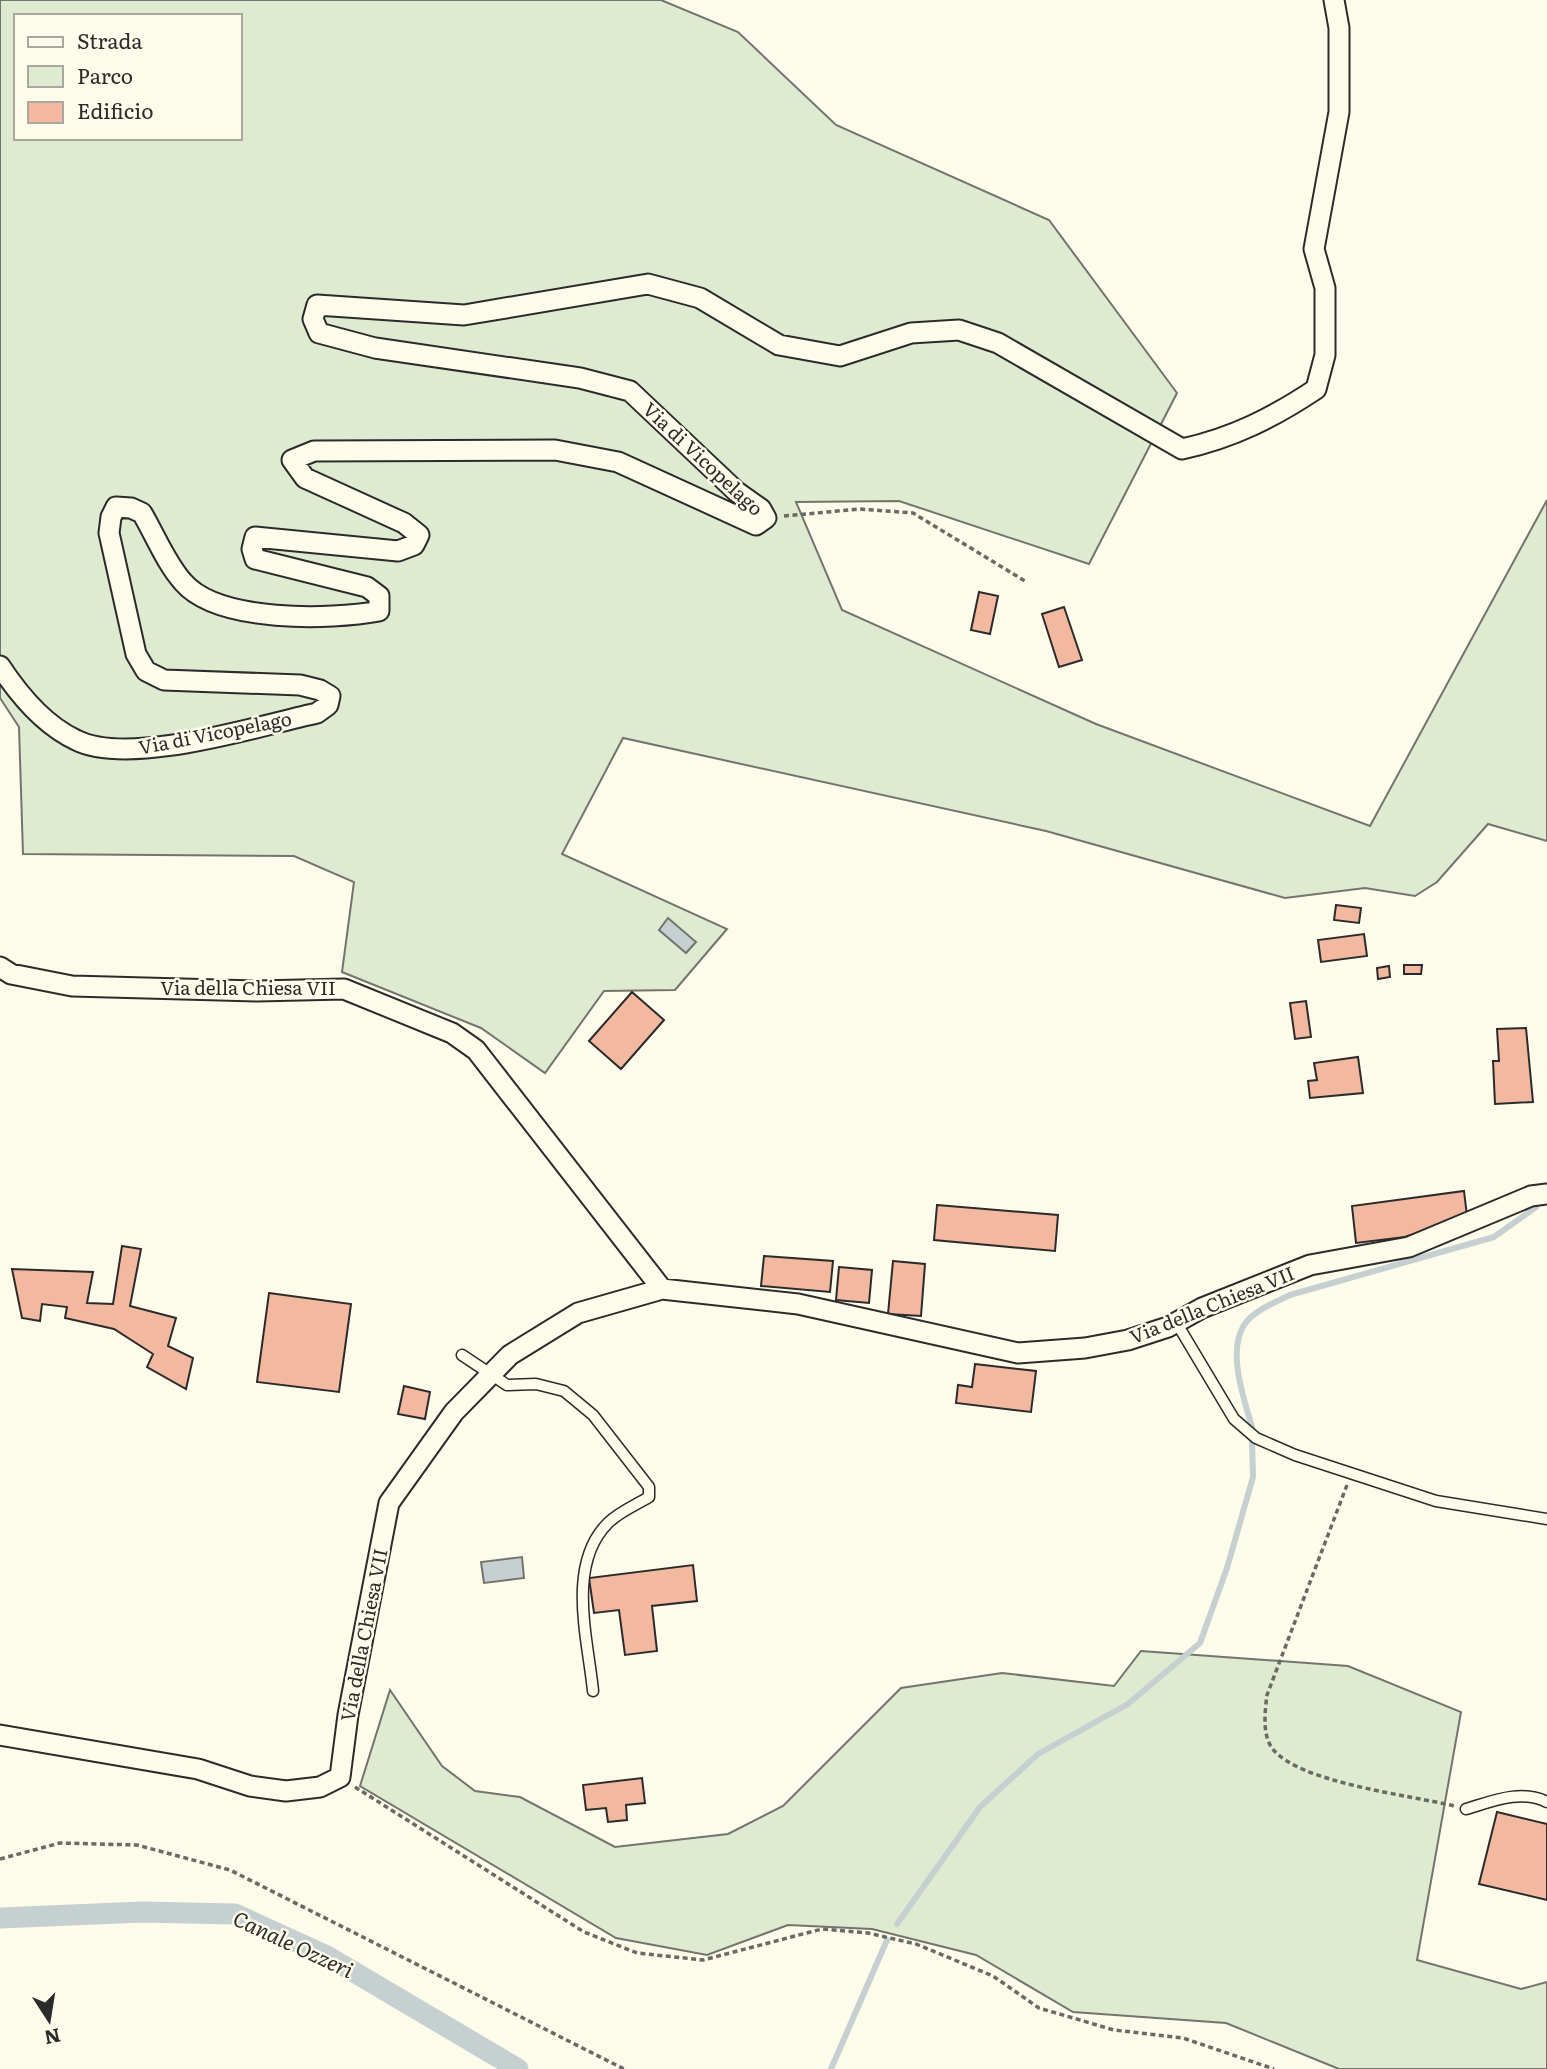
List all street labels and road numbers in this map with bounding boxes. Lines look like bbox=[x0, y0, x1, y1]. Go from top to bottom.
street label: Via di Vicopelago bbox=[637, 395, 770, 522]
street label: Via di Vicopelago bbox=[136, 703, 294, 761]
street label: Via della Chiesa VII bbox=[160, 973, 336, 1001]
street label: Via della Chiesa VII bbox=[1125, 1258, 1298, 1350]
street label: Via della Chiesa VII bbox=[333, 1546, 394, 1724]

